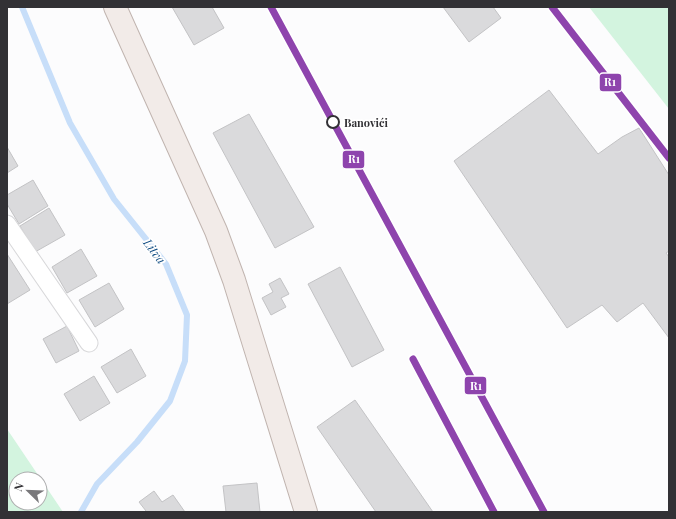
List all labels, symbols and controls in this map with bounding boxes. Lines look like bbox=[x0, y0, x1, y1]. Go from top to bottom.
line badge: R1 bbox=[599, 73, 622, 92]
text: R1 bbox=[604, 74, 616, 89]
marker: Banovići bbox=[326, 115, 340, 129]
place label: Banovići bbox=[344, 115, 388, 130]
line badge: R1 bbox=[342, 150, 365, 169]
text: R1 bbox=[348, 151, 360, 166]
water label: Litva bbox=[140, 234, 170, 267]
line badge: R1 bbox=[464, 376, 487, 395]
text: R1 bbox=[470, 378, 482, 393]
north arrow bbox=[8, 471, 48, 511]
text: N bbox=[10, 480, 27, 493]

